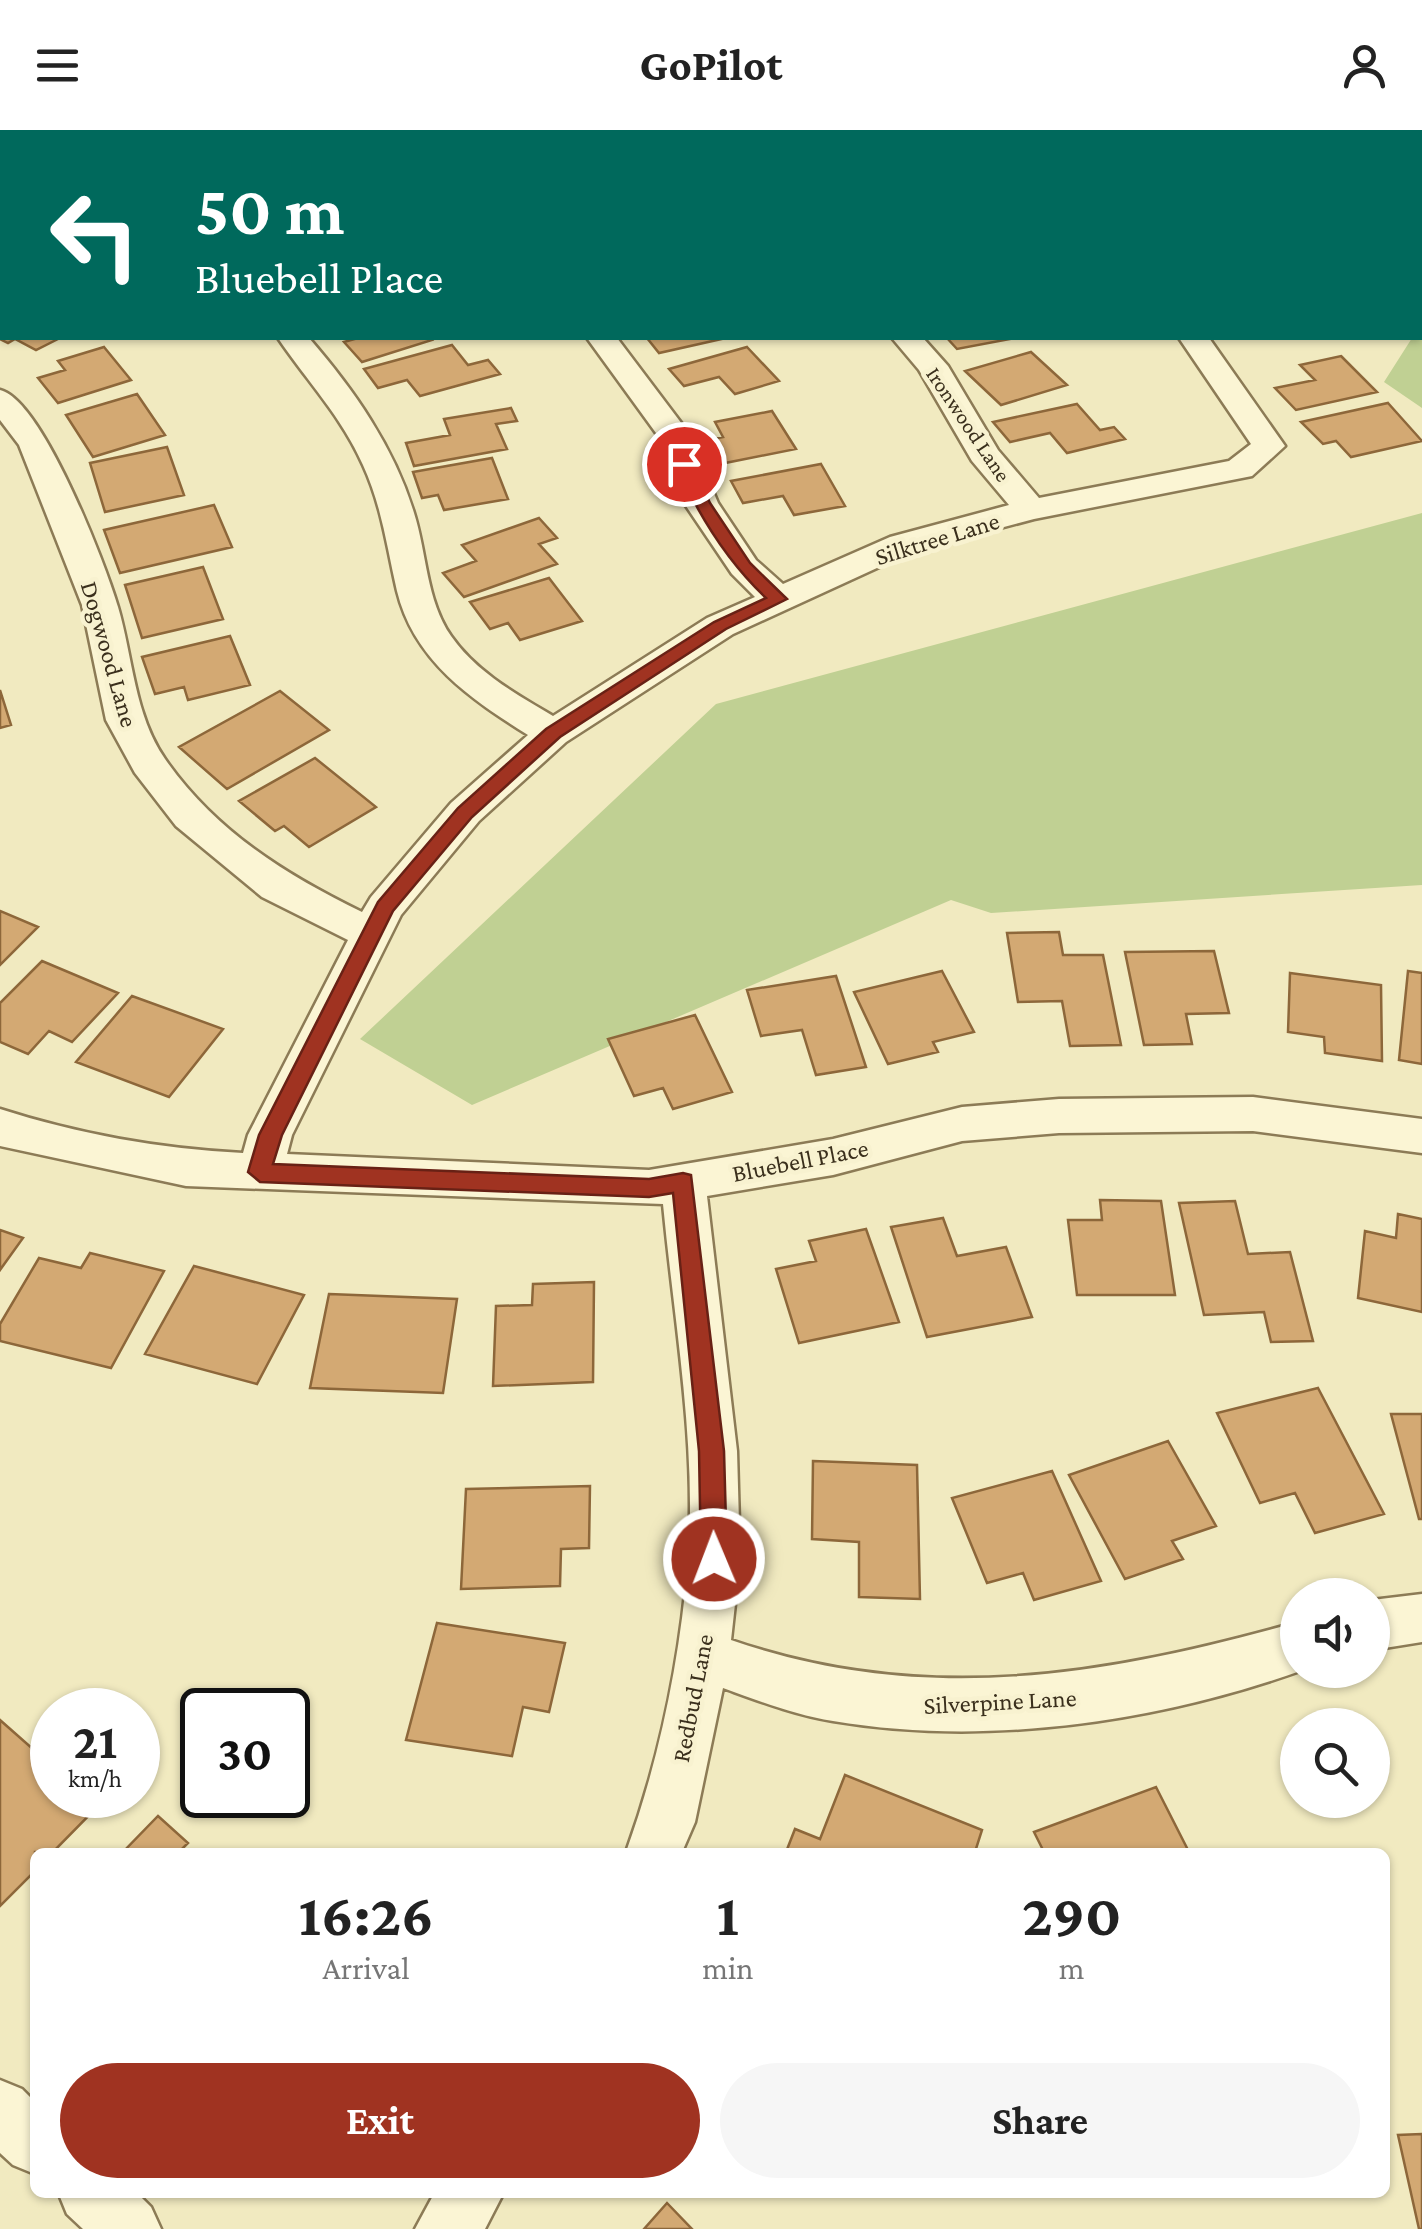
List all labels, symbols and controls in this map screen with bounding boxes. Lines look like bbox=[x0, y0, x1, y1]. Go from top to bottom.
icon: menu bbox=[30, 38, 85, 93]
icon: person bbox=[1337, 38, 1392, 93]
text: GoPilot bbox=[639, 40, 783, 90]
icon: left bbox=[30, 170, 160, 300]
text: 50 m bbox=[195, 171, 345, 249]
text: Bluebell Place bbox=[195, 253, 443, 303]
street label: Ironwood Lane bbox=[921, 362, 1016, 486]
pin bbox=[642, 422, 727, 507]
icon: arrive bbox=[657, 437, 712, 492]
street label: Silktree Lane bbox=[872, 507, 1003, 570]
street label: Dogwood Lane bbox=[75, 578, 143, 730]
street label: Bluebell Place bbox=[730, 1134, 870, 1187]
position arrow bbox=[662, 1507, 766, 1611]
map controls bbox=[1280, 1578, 1390, 1818]
button: sound bbox=[1280, 1578, 1390, 1688]
street label: Redbud Lane bbox=[667, 1632, 718, 1765]
street label: Silverpine Lane bbox=[923, 1684, 1077, 1720]
speed limit sign: 30 bbox=[180, 1688, 310, 1818]
button: search bbox=[1280, 1708, 1390, 1818]
text: 21 bbox=[73, 1713, 117, 1769]
text: km/h bbox=[68, 1765, 122, 1792]
text: 16:26 bbox=[298, 1881, 434, 1948]
text: 1 bbox=[717, 1881, 739, 1948]
text: 290 bbox=[1022, 1881, 1121, 1948]
text: Arrival bbox=[323, 1950, 410, 1986]
text: min bbox=[702, 1950, 753, 1986]
text: m bbox=[1059, 1950, 1085, 1986]
button: Exit bbox=[60, 2063, 700, 2178]
button: Share bbox=[720, 2063, 1360, 2178]

